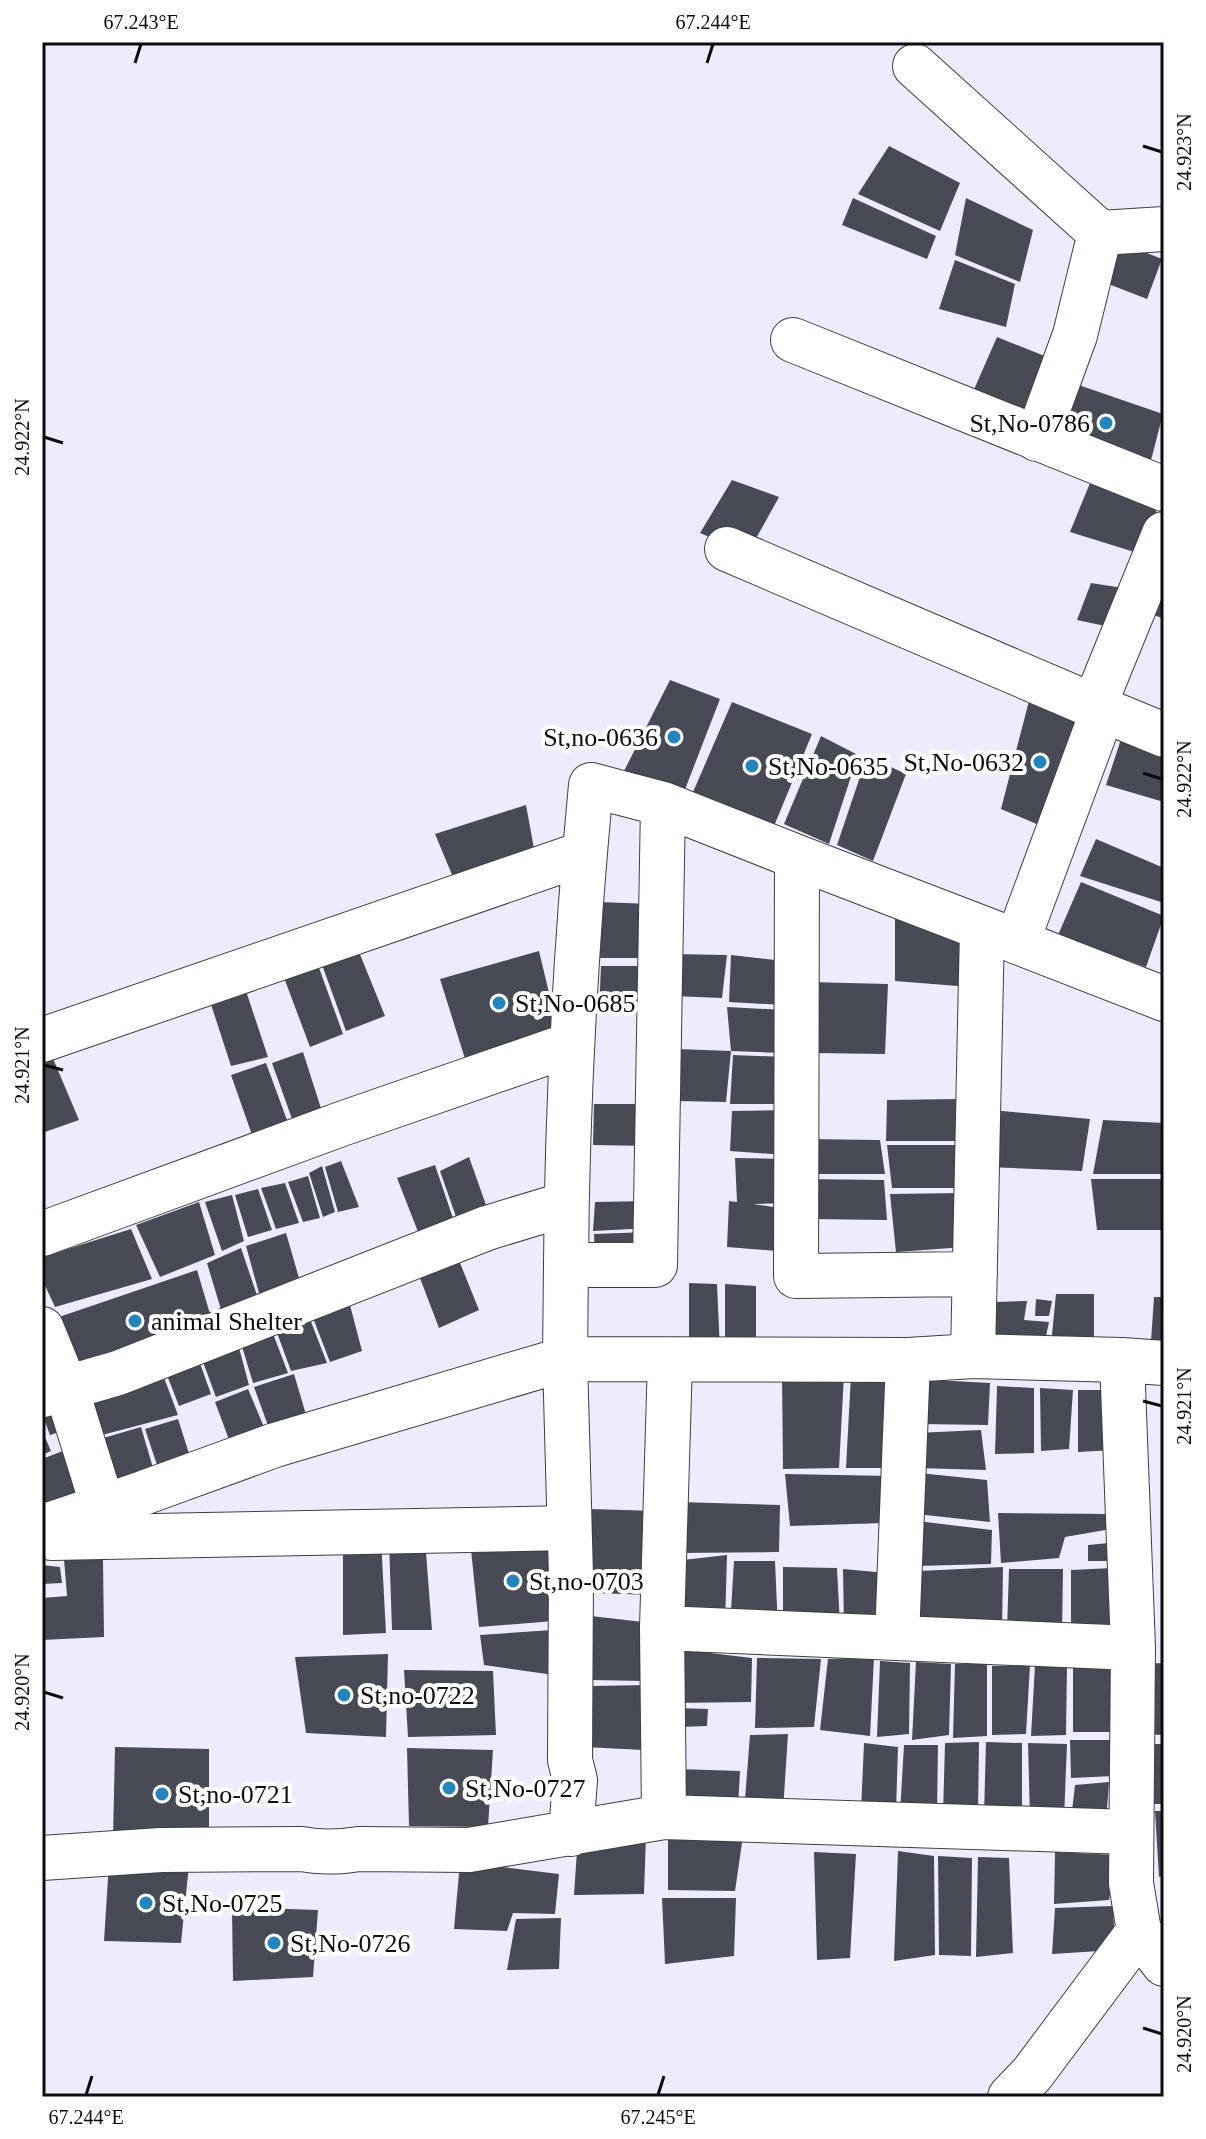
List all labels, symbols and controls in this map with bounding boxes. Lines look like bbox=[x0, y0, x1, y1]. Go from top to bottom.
text: 67.243°E bbox=[103, 11, 179, 33]
text: 67.244°E bbox=[675, 11, 751, 33]
text: 24.923°N bbox=[1173, 113, 1195, 191]
text: 24.922°N bbox=[11, 398, 33, 476]
place label: St,No-0786 bbox=[969, 409, 1090, 438]
marker: St,No-0786 bbox=[1097, 414, 1115, 432]
place label: St,no-0636 bbox=[543, 723, 658, 752]
marker: St,no-0636 bbox=[665, 728, 683, 746]
text: 24.922°N bbox=[1173, 740, 1195, 818]
place label: St,No-0632 bbox=[903, 748, 1024, 777]
place label: St,No-0635 bbox=[768, 752, 889, 781]
marker: St,No-0632 bbox=[1031, 753, 1049, 771]
marker: St,No-0635 bbox=[743, 757, 761, 775]
place label: St,No-0685 bbox=[515, 989, 636, 1018]
marker: St,No-0685 bbox=[490, 994, 508, 1012]
text: 24.921°N bbox=[11, 1026, 33, 1104]
place label: animal Shelter bbox=[151, 1307, 302, 1336]
marker: animal Shelter bbox=[126, 1312, 144, 1330]
text: 24.921°N bbox=[1173, 1367, 1195, 1445]
place label: St,no-0703 bbox=[529, 1567, 644, 1596]
marker: St,no-0703 bbox=[504, 1572, 522, 1590]
text: 24.920°N bbox=[11, 1653, 33, 1731]
place label: St,no-0722 bbox=[360, 1681, 475, 1710]
marker: St,no-0722 bbox=[335, 1686, 353, 1704]
place label: St,No-0727 bbox=[465, 1774, 586, 1803]
marker: St,No-0727 bbox=[440, 1779, 458, 1797]
place label: St,no-0721 bbox=[178, 1780, 293, 1809]
marker: St,no-0721 bbox=[153, 1785, 171, 1803]
place label: St,No-0725 bbox=[162, 1889, 283, 1918]
marker: St,No-0725 bbox=[137, 1894, 155, 1912]
place label: St,No-0726 bbox=[290, 1929, 411, 1958]
marker: St,No-0726 bbox=[265, 1934, 283, 1952]
text: 24.920°N bbox=[1173, 1995, 1195, 2073]
text: 67.244°E bbox=[48, 2106, 124, 2128]
text: 67.245°E bbox=[620, 2106, 696, 2128]

